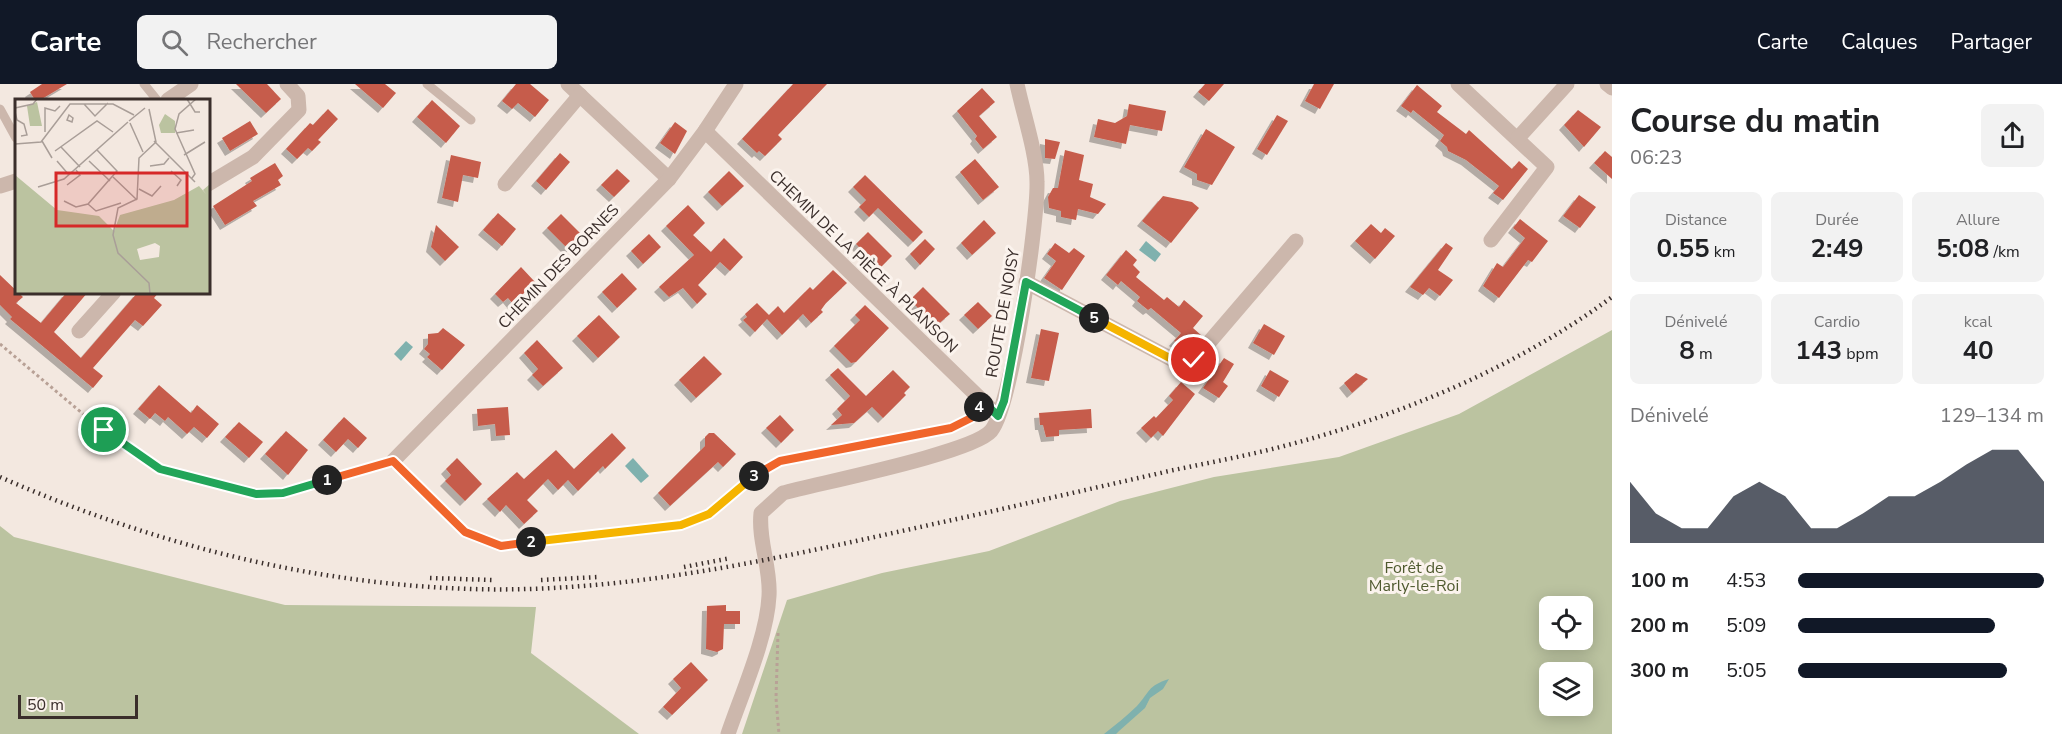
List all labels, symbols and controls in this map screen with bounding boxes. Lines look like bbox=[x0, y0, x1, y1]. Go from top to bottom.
search box bbox=[137, 15, 557, 69]
text: Carte bbox=[30, 23, 101, 61]
icon: search bbox=[158, 26, 191, 59]
text: Rechercher bbox=[206, 27, 317, 57]
text: Carte bbox=[1757, 28, 1808, 56]
text: Calques bbox=[1841, 28, 1918, 56]
text: Partager bbox=[1951, 28, 2032, 56]
inset map bbox=[15, 99, 210, 294]
text: Course du matin bbox=[1630, 99, 1880, 144]
button: share bbox=[1981, 104, 2044, 167]
text: 06:23 bbox=[1630, 144, 1683, 171]
street label: CHEMIN DE LA PIÈCE À PLANSON bbox=[764, 165, 963, 358]
street label: CHEMIN DES BORNES bbox=[493, 199, 624, 334]
text: Distance bbox=[1665, 209, 1727, 231]
text: Durée bbox=[1815, 209, 1859, 231]
text: Allure bbox=[1956, 209, 2000, 231]
text: 0.55 bbox=[1656, 231, 1710, 266]
text: 2:49 bbox=[1810, 231, 1864, 266]
text: 5:08 bbox=[1936, 231, 1989, 266]
text: km bbox=[1710, 241, 1736, 263]
text: /km bbox=[1989, 241, 2020, 263]
street label: ROUTE DE NOISY bbox=[981, 247, 1025, 379]
pin: 5 bbox=[1079, 303, 1109, 333]
text: 5 bbox=[1089, 307, 1099, 329]
text: Dénivelé bbox=[1665, 311, 1728, 333]
text: Cardio bbox=[1814, 311, 1860, 333]
text: kcal bbox=[1964, 311, 1992, 333]
text: 8 bbox=[1679, 333, 1695, 368]
text: 143 bbox=[1795, 333, 1842, 368]
text: 40 bbox=[1962, 333, 1994, 368]
pin bbox=[1168, 334, 1219, 385]
icon: check bbox=[1177, 343, 1210, 376]
text: m bbox=[1695, 343, 1713, 365]
text: bpm bbox=[1842, 343, 1879, 365]
pin: 4 bbox=[964, 392, 994, 422]
text: 4 bbox=[974, 396, 984, 418]
text: Dénivelé bbox=[1630, 402, 1709, 429]
text: 129–134 m bbox=[1940, 402, 2044, 429]
pin bbox=[78, 404, 129, 455]
icon: arrive bbox=[87, 413, 120, 446]
pin: 3 bbox=[739, 461, 769, 491]
pin: 1 bbox=[312, 465, 342, 495]
text: 3 bbox=[749, 465, 759, 487]
text: 1 bbox=[322, 469, 332, 491]
pin: 2 bbox=[516, 527, 546, 557]
text: 2 bbox=[526, 531, 536, 553]
park label: Forêt de Marly-le-Roi bbox=[1369, 557, 1459, 597]
text: 100 m bbox=[1630, 567, 1689, 594]
text: 4:53 bbox=[1726, 567, 1767, 594]
map controls bbox=[1539, 596, 1593, 716]
button: locate bbox=[1539, 596, 1593, 650]
text: 200 m bbox=[1630, 612, 1689, 639]
text: 5:09 bbox=[1726, 612, 1767, 639]
text: 300 m bbox=[1630, 657, 1689, 684]
text: 5:05 bbox=[1726, 657, 1767, 684]
button: layers bbox=[1539, 662, 1593, 716]
scale bar bbox=[18, 692, 138, 720]
text: 50 m bbox=[27, 694, 64, 716]

